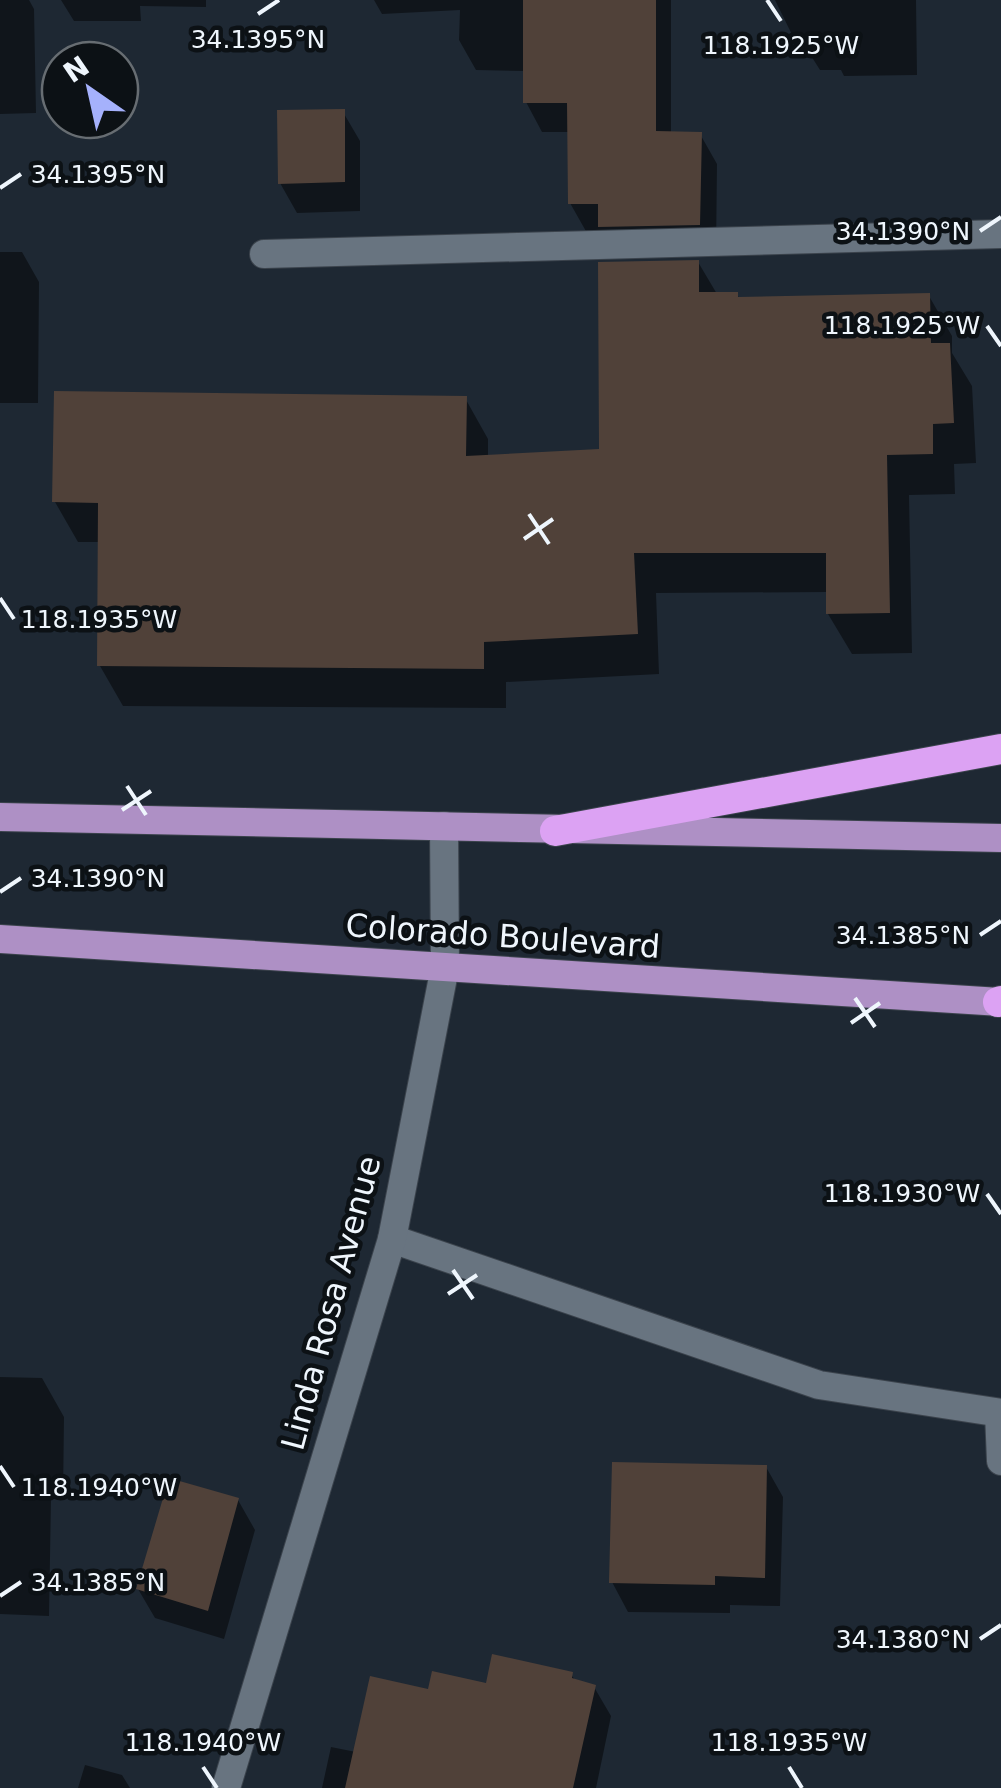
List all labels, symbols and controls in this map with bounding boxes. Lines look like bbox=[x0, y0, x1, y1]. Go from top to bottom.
text: 34.1395°N bbox=[191, 25, 325, 54]
text: 118.1925°W bbox=[703, 31, 859, 60]
north arrow bbox=[40, 40, 140, 140]
text: N bbox=[57, 49, 95, 90]
text: 34.1395°N bbox=[31, 160, 165, 189]
text: 34.1390°N bbox=[836, 217, 970, 246]
text: 118.1925°W bbox=[824, 311, 980, 340]
text: 118.1935°W bbox=[21, 605, 177, 634]
text: 34.1390°N bbox=[31, 864, 165, 893]
street label: Colorado Boulevard bbox=[345, 906, 661, 966]
text: 34.1385°N bbox=[836, 921, 970, 950]
street label: Linda Rosa Avenue bbox=[273, 1152, 389, 1454]
text: 118.1930°W bbox=[824, 1179, 980, 1208]
text: 118.1940°W bbox=[21, 1473, 177, 1502]
text: 34.1385°N bbox=[31, 1568, 165, 1597]
text: 34.1380°N bbox=[836, 1625, 970, 1654]
text: 118.1940°W bbox=[125, 1728, 281, 1757]
text: 118.1935°W bbox=[711, 1728, 867, 1757]

